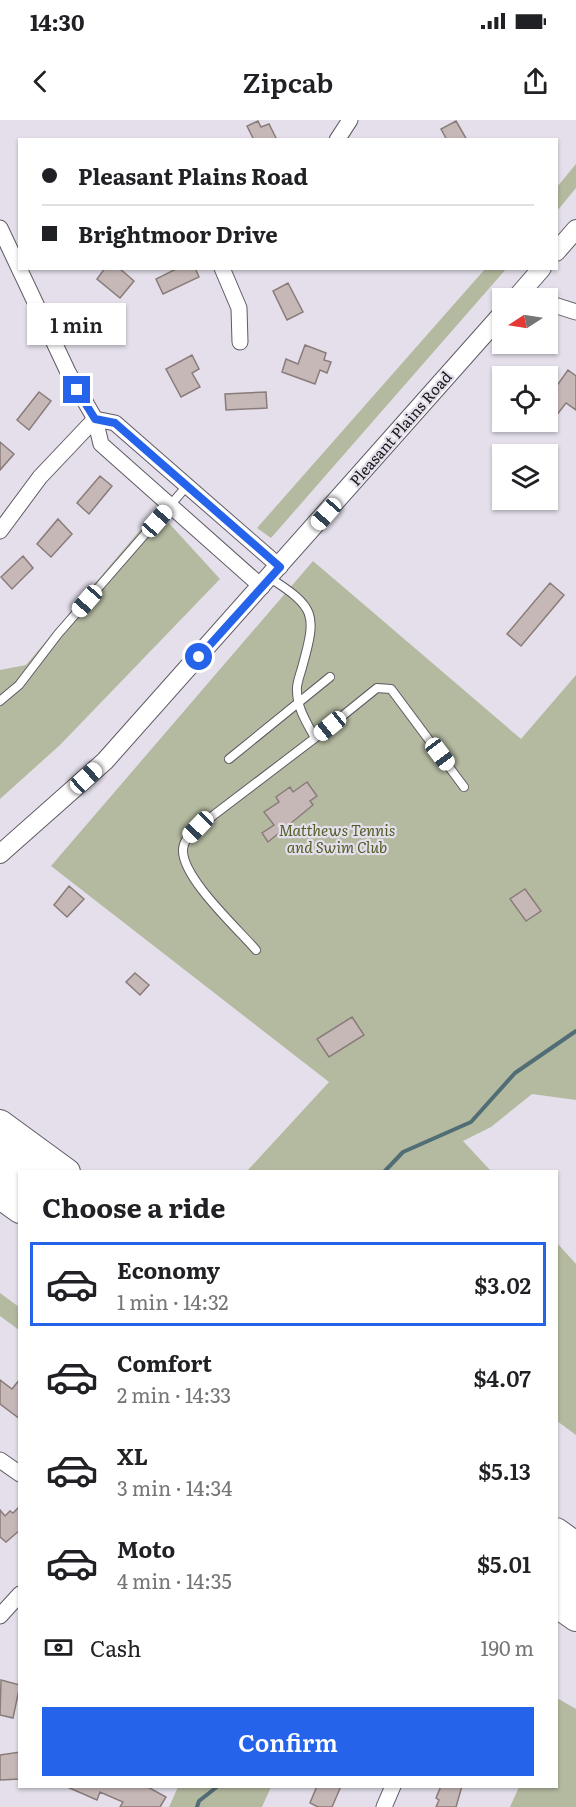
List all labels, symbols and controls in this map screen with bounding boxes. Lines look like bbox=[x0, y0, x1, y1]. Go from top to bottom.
text: 14:30 bbox=[30, 5, 84, 38]
text: Zipcab bbox=[243, 61, 333, 101]
icon: back bbox=[24, 65, 57, 98]
icon: share bbox=[519, 65, 552, 98]
text: Pleasant Plains Road bbox=[78, 159, 308, 192]
text: Brightmoor Drive bbox=[78, 217, 278, 250]
north arrow bbox=[492, 288, 558, 354]
map controls bbox=[492, 288, 558, 510]
callout: 1 min bbox=[28, 303, 127, 345]
text: 1 min bbox=[50, 309, 103, 339]
street label: Pleasant Plains Road bbox=[343, 365, 456, 491]
button: locate bbox=[492, 366, 558, 432]
route end bbox=[63, 376, 90, 403]
button: layers bbox=[492, 444, 558, 510]
car bbox=[307, 495, 345, 533]
car bbox=[138, 502, 176, 540]
car bbox=[68, 582, 106, 620]
route start bbox=[185, 643, 212, 670]
car bbox=[310, 708, 350, 744]
car bbox=[422, 734, 458, 774]
car bbox=[67, 759, 105, 797]
car bbox=[179, 808, 217, 846]
park label: Matthews Tennis and Swim Club bbox=[279, 818, 395, 858]
text: Choose a ride bbox=[42, 1186, 225, 1226]
text: Economy bbox=[117, 1253, 220, 1286]
icon: car bbox=[45, 1257, 99, 1311]
text: $3.02 bbox=[474, 1268, 531, 1301]
text: 1 min · 14:32 bbox=[117, 1286, 228, 1316]
text: Comfort bbox=[117, 1346, 212, 1379]
icon: car bbox=[45, 1350, 99, 1404]
text: $4.07 bbox=[473, 1361, 531, 1394]
text: 2 min · 14:33 bbox=[117, 1379, 231, 1409]
text: XL bbox=[117, 1439, 148, 1472]
icon: car bbox=[45, 1443, 99, 1497]
text: $5.13 bbox=[478, 1454, 531, 1487]
text: 3 min · 14:34 bbox=[117, 1472, 232, 1502]
text: Moto bbox=[117, 1532, 175, 1565]
icon: car bbox=[45, 1536, 99, 1590]
text: $5.01 bbox=[477, 1547, 531, 1580]
text: 4 min · 14:35 bbox=[117, 1565, 232, 1595]
icon: cash bbox=[42, 1631, 75, 1664]
text: Cash bbox=[90, 1631, 141, 1664]
text: 190 m bbox=[480, 1632, 534, 1662]
button: Confirm bbox=[42, 1707, 534, 1776]

